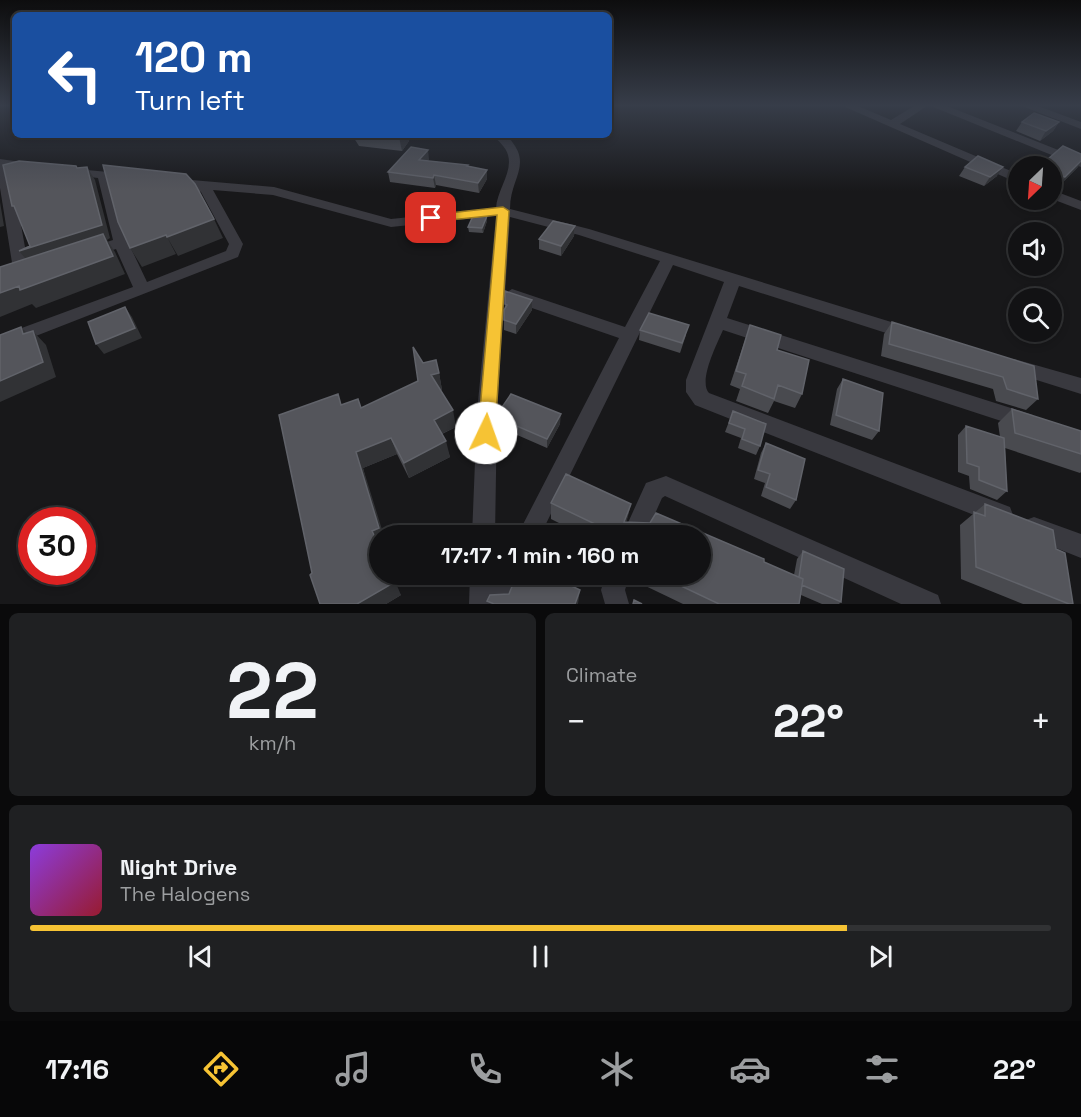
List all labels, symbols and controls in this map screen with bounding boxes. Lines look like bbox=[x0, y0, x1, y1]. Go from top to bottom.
text: 120 m bbox=[135, 31, 253, 84]
icon: left bbox=[36, 36, 114, 114]
text: Turn left bbox=[135, 83, 245, 118]
north arrow bbox=[1008, 156, 1062, 210]
map controls bbox=[1008, 156, 1062, 342]
pin bbox=[405, 192, 456, 243]
icon: arrive bbox=[414, 201, 447, 234]
button: sound bbox=[1008, 222, 1062, 276]
button: search bbox=[1008, 288, 1062, 342]
position arrow bbox=[454, 401, 518, 465]
speed limit sign: 30 bbox=[18, 507, 96, 585]
text: 17:17 · 1 min · 160 m bbox=[441, 541, 639, 569]
text: 22 bbox=[226, 641, 319, 741]
text: Climate bbox=[566, 662, 637, 688]
text: 22° bbox=[773, 693, 844, 750]
text: − bbox=[566, 701, 586, 743]
text: + bbox=[1031, 701, 1051, 743]
text: km/h bbox=[249, 730, 296, 756]
text: Night Drive bbox=[120, 853, 237, 881]
text: The Halogens bbox=[120, 881, 250, 907]
icon: previous bbox=[184, 940, 217, 973]
icon: pause bbox=[524, 940, 557, 973]
icon: next bbox=[864, 940, 897, 973]
icon: directions bbox=[200, 1048, 242, 1090]
icon: music bbox=[332, 1048, 374, 1090]
icon: phone bbox=[464, 1048, 506, 1090]
icon: climate bbox=[596, 1048, 638, 1090]
icon: car bbox=[729, 1048, 771, 1090]
icon: filters bbox=[861, 1048, 903, 1090]
text: 17:16 bbox=[45, 1052, 109, 1087]
text: 22° bbox=[993, 1052, 1036, 1087]

